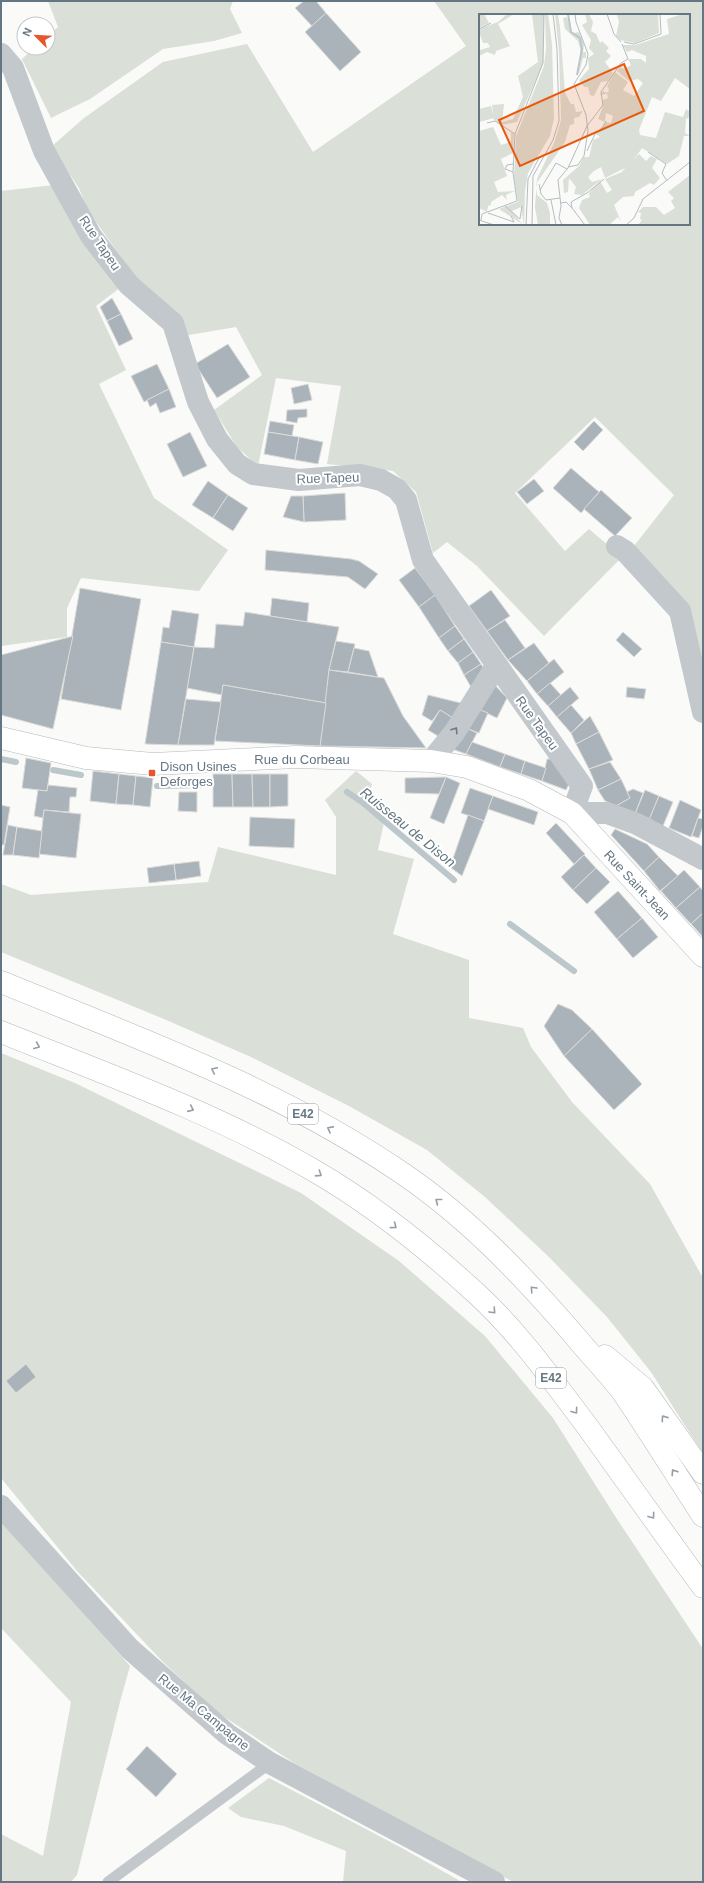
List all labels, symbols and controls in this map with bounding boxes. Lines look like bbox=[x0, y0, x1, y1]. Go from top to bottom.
inset map bbox=[479, 14, 690, 225]
north arrow bbox=[16, 16, 56, 56]
text: N bbox=[20, 26, 34, 38]
street label: Rue Tapeu bbox=[76, 213, 124, 273]
street label: Rue Tapeu bbox=[296, 469, 360, 487]
street label: Rue Tapeu bbox=[513, 693, 561, 753]
one-way arrow bbox=[450, 727, 458, 734]
street label: Rue du Corbeau bbox=[254, 752, 350, 767]
place label: Dison Usines Deforges bbox=[160, 759, 237, 789]
marker: Dison Usines Deforges bbox=[147, 768, 157, 778]
water label: Ruisseau de Dison bbox=[357, 784, 459, 870]
street label: Rue Saint-Jean bbox=[601, 847, 673, 923]
one-way arrow bbox=[33, 1041, 41, 1049]
one-way arrow bbox=[211, 1067, 218, 1075]
road number: E42 bbox=[288, 1104, 318, 1124]
one-way arrow bbox=[187, 1105, 194, 1113]
one-way arrow bbox=[327, 1126, 334, 1134]
one-way arrow bbox=[315, 1169, 322, 1176]
one-way arrow bbox=[436, 1198, 443, 1205]
one-way arrow bbox=[390, 1221, 397, 1228]
one-way arrow bbox=[530, 1286, 538, 1294]
one-way arrow bbox=[488, 1306, 495, 1314]
road number: E42 bbox=[536, 1368, 566, 1388]
one-way arrow bbox=[570, 1407, 578, 1414]
one-way arrow bbox=[662, 1416, 669, 1423]
one-way arrow bbox=[671, 1469, 679, 1476]
one-way arrow bbox=[647, 1512, 655, 1519]
street label: Rue Ma Campagne bbox=[155, 1671, 253, 1753]

